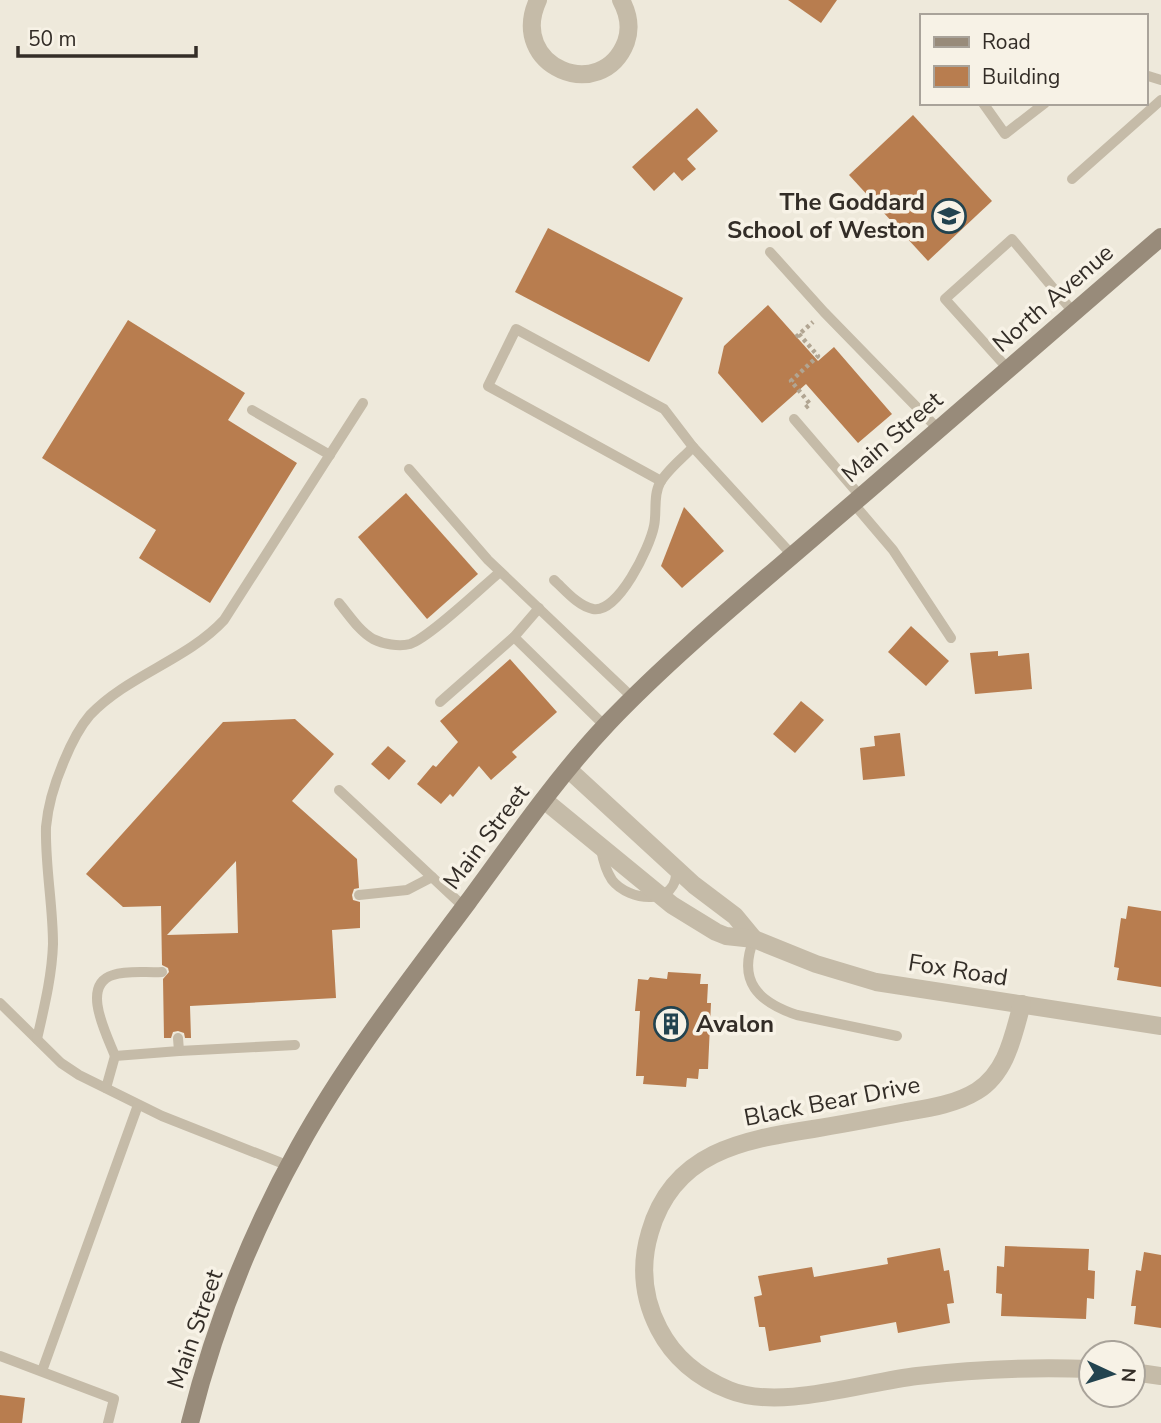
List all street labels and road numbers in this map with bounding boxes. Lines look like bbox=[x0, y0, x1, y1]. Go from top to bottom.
street label: North Avenue bbox=[986, 237, 1120, 359]
street label: Main Street bbox=[835, 384, 950, 490]
street label: Main Street bbox=[436, 777, 536, 896]
street label: Fox Road bbox=[906, 946, 1010, 994]
street label: Black Bear Drive bbox=[741, 1068, 923, 1134]
street label: Main Street bbox=[160, 1265, 231, 1393]

